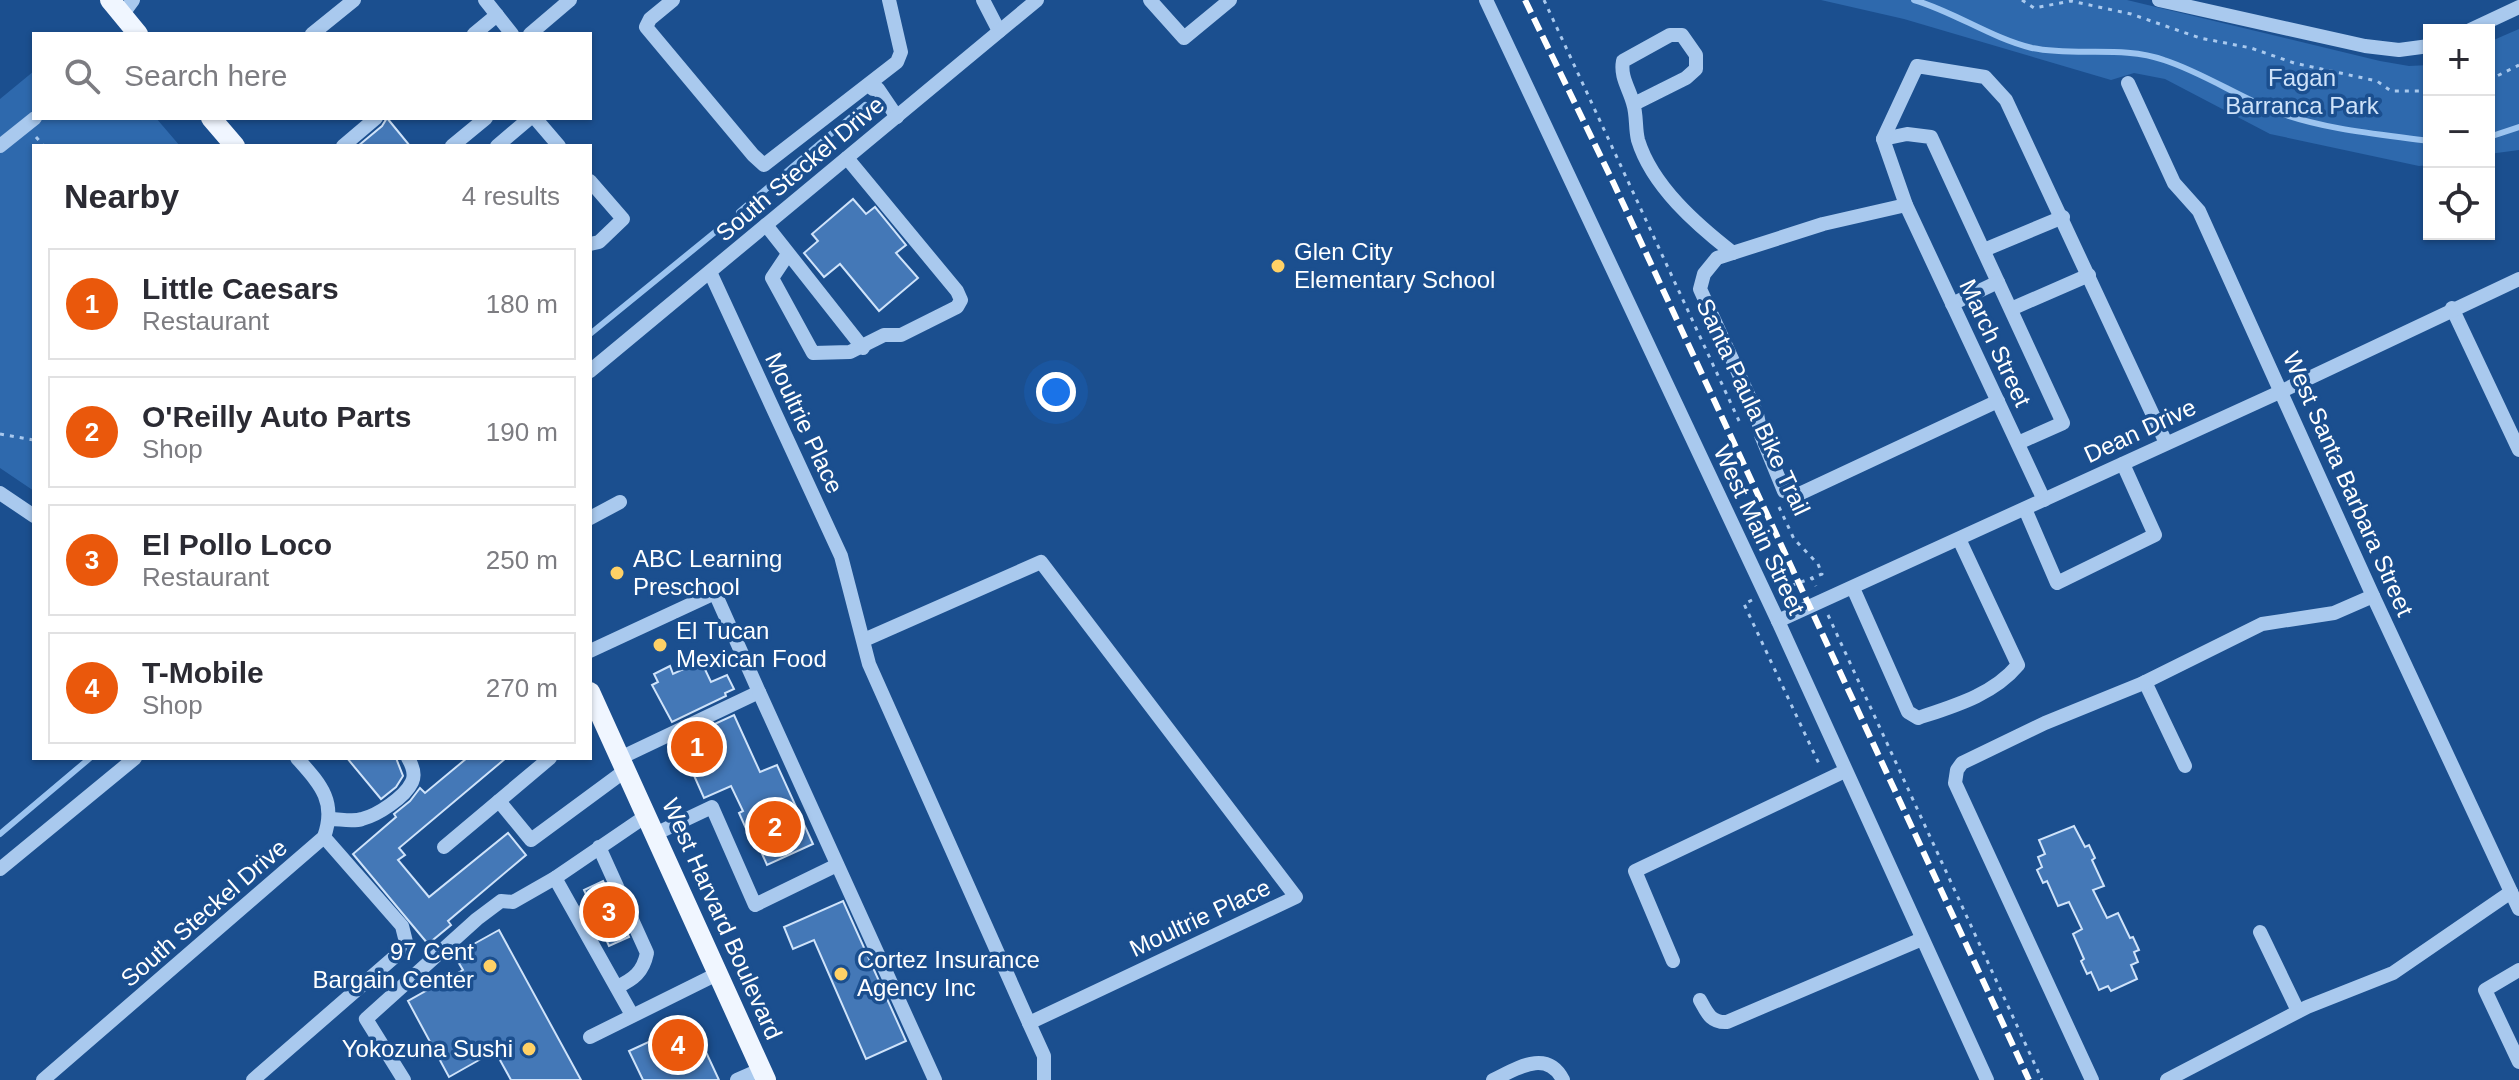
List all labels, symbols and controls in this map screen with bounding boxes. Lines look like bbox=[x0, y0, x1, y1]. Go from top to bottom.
map controls bbox=[2423, 24, 2495, 240]
button: + bbox=[2423, 24, 2495, 96]
search box bbox=[32, 32, 592, 120]
icon: search bbox=[60, 54, 104, 98]
text: Search here bbox=[124, 59, 287, 92]
park label: Fagan Barranca Park bbox=[2225, 64, 2380, 119]
street label: South Steckel Drive bbox=[710, 91, 889, 247]
button: − bbox=[2423, 96, 2495, 168]
button: locate bbox=[2423, 168, 2495, 240]
text: Nearby bbox=[64, 177, 179, 215]
text: 4 results bbox=[462, 181, 560, 211]
place label: Glen City Elementary School bbox=[1294, 238, 1495, 293]
marker: Glen City Elementary School bbox=[1269, 257, 1287, 275]
text: Little Caesars bbox=[142, 272, 339, 305]
street label: March Street bbox=[1954, 275, 2037, 411]
text: 1 bbox=[85, 289, 99, 319]
text: 180 m bbox=[486, 289, 558, 319]
street label: Santa Paula Bike Trail bbox=[1691, 294, 1816, 520]
text: Restaurant bbox=[142, 306, 269, 336]
street label: West Santa Barbara Street bbox=[2278, 347, 2419, 620]
street label: Moultrie Place bbox=[760, 348, 849, 497]
your location bbox=[1036, 372, 1076, 412]
street label: Dean Drive bbox=[2080, 393, 2200, 468]
text: O'Reilly Auto Parts bbox=[142, 400, 411, 433]
text: 2 bbox=[85, 417, 99, 447]
text: 190 m bbox=[486, 417, 558, 447]
text: Shop bbox=[142, 434, 203, 464]
street label: West Main Street bbox=[1708, 441, 1811, 619]
text: El Pollo Loco bbox=[142, 528, 332, 561]
text: 3 bbox=[85, 545, 99, 575]
text: 250 m bbox=[486, 545, 558, 575]
place label: ABC Learning Preschool bbox=[633, 545, 782, 600]
text: Restaurant bbox=[142, 562, 269, 592]
marker: ABC Learning Preschool bbox=[608, 564, 626, 582]
place label: El Tucan Mexican Food bbox=[676, 617, 827, 672]
marker: El Tucan Mexican Food bbox=[651, 636, 669, 654]
text: T-Mobile bbox=[142, 656, 264, 689]
text: 4 bbox=[85, 673, 99, 703]
text: 270 m bbox=[486, 673, 558, 703]
text: Shop bbox=[142, 690, 203, 720]
pin: 1 bbox=[671, 717, 723, 777]
street label: West Harvard Boulevard bbox=[657, 794, 788, 1044]
pin: 2 bbox=[749, 797, 801, 857]
street label: South Steckel Drive bbox=[115, 833, 292, 992]
street label: Moultrie Place bbox=[1125, 873, 1274, 962]
pin: 3 bbox=[583, 882, 635, 942]
place label: 97 Cent Bargain Center bbox=[313, 938, 474, 993]
place label: Cortez Insurance Agency Inc bbox=[857, 946, 1040, 1001]
marker: 97 Cent Bargain Center bbox=[481, 957, 499, 975]
marker: Cortez Insurance Agency Inc bbox=[832, 965, 850, 983]
pin: 4 bbox=[652, 1015, 704, 1075]
place label: Yokozuna Sushi bbox=[342, 1035, 513, 1062]
marker: Yokozuna Sushi bbox=[520, 1040, 538, 1058]

